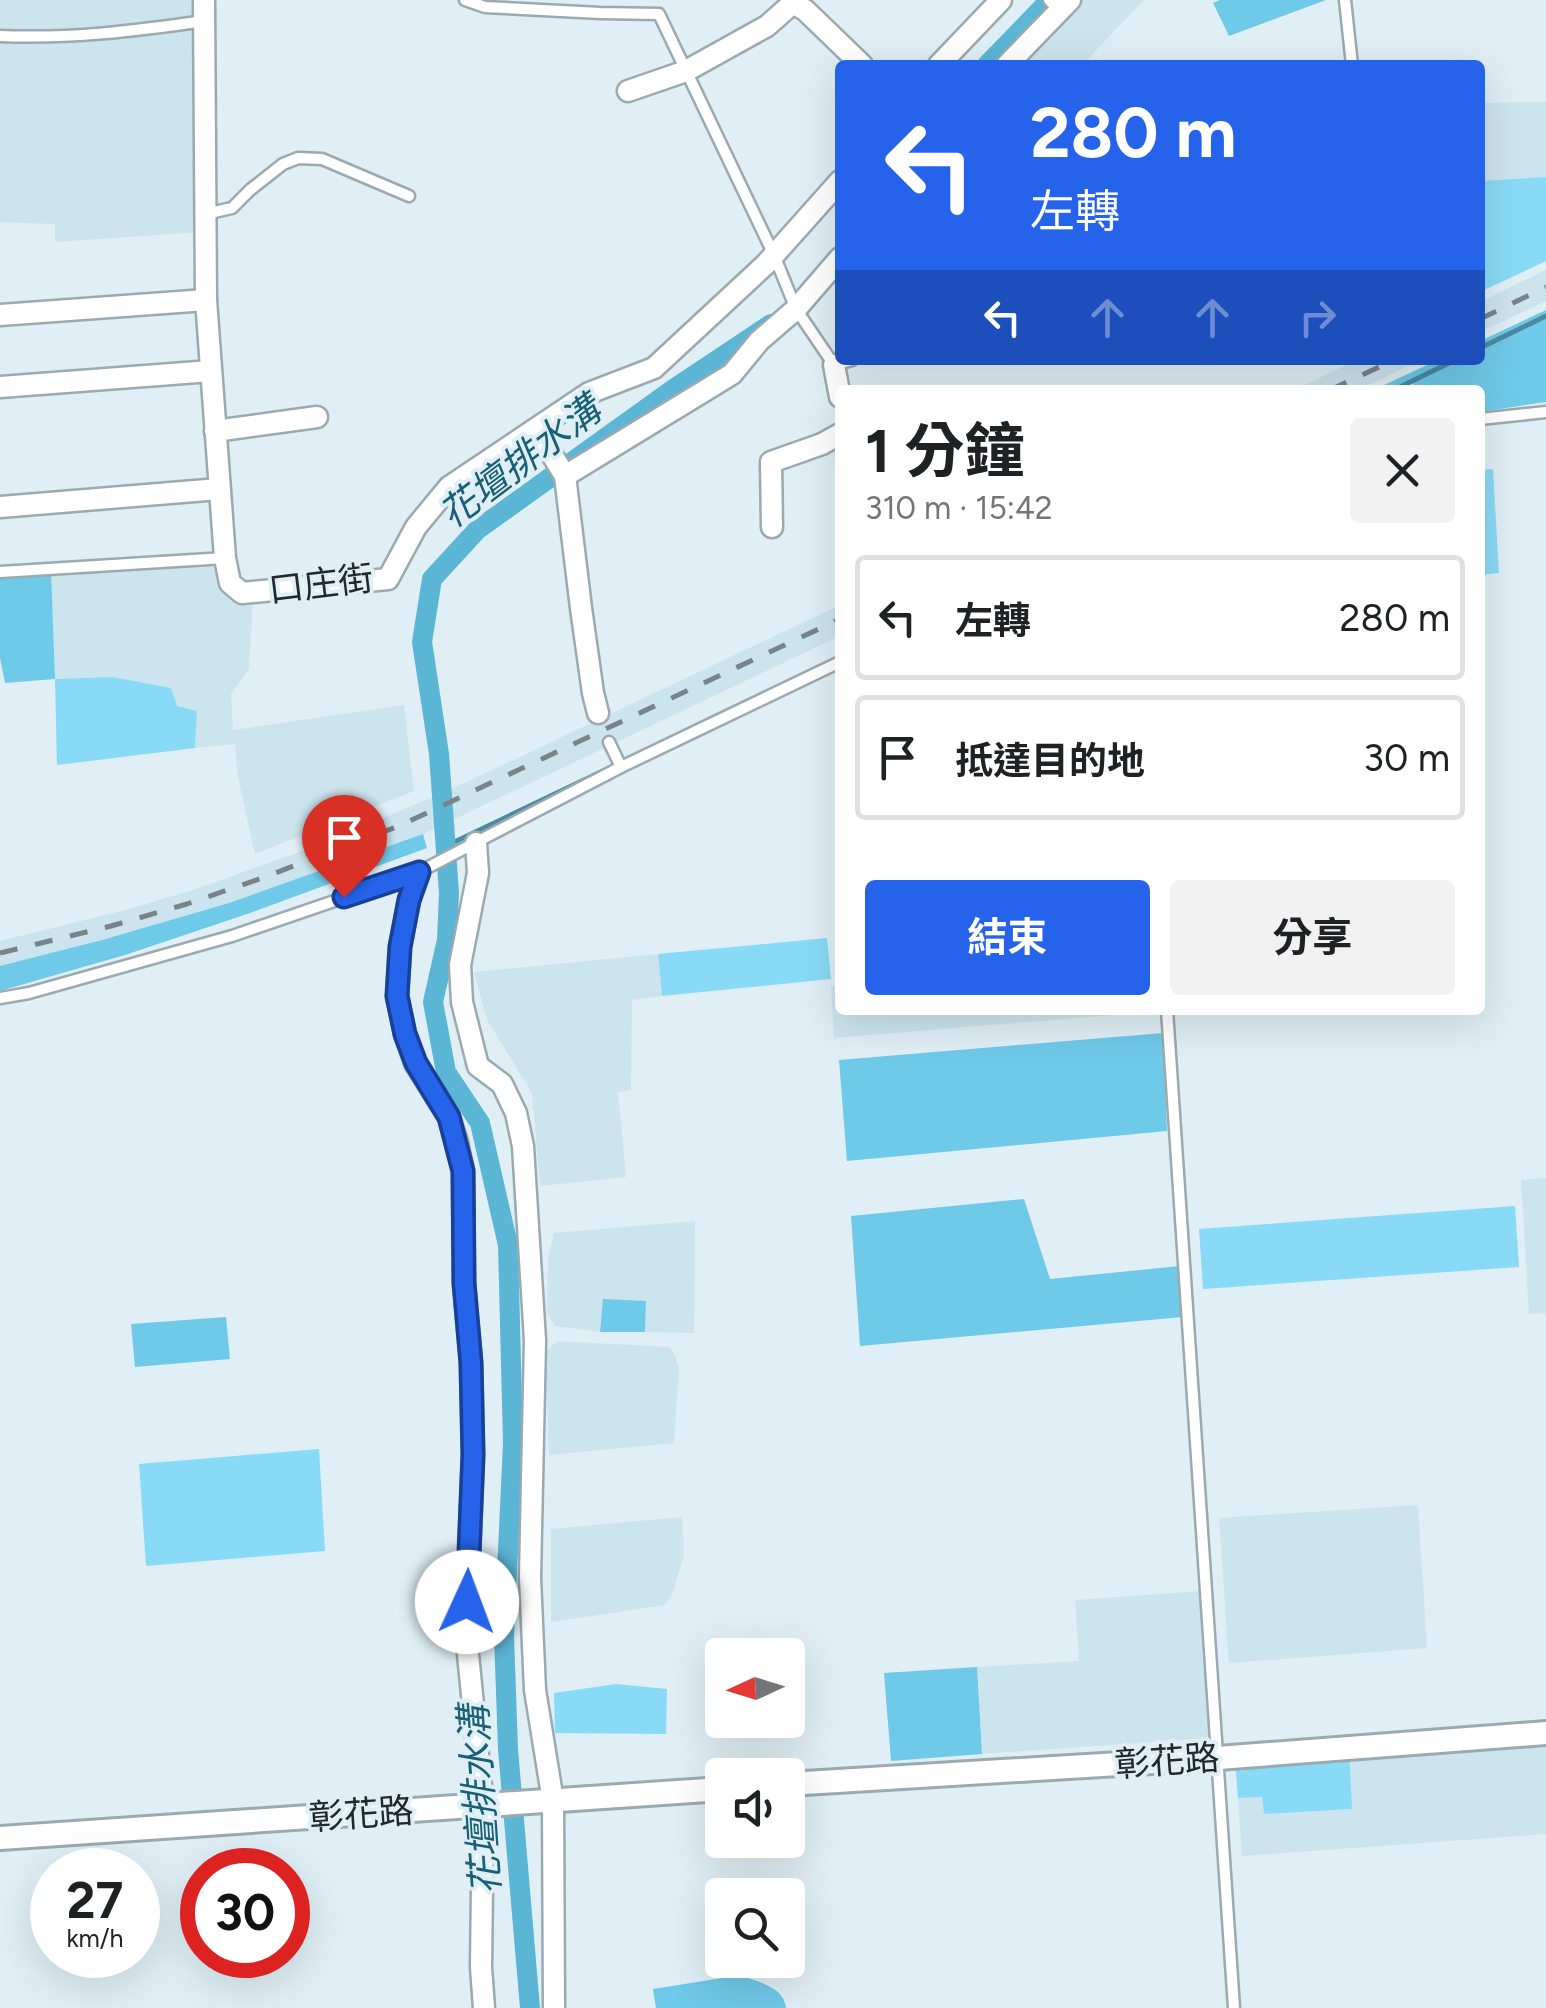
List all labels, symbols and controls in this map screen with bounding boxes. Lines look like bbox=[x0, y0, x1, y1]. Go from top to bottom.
text: 280 m bbox=[1030, 90, 1236, 175]
icon: left bbox=[865, 100, 995, 230]
text: 左轉 bbox=[1030, 184, 1120, 238]
icon: left bbox=[975, 290, 1030, 345]
icon: ahead bbox=[1080, 290, 1135, 345]
icon: ahead bbox=[1185, 290, 1240, 345]
icon: right bbox=[1290, 290, 1345, 345]
water label: 花壇排水溝 bbox=[430, 383, 614, 538]
text: 1 分鐘 bbox=[865, 415, 1025, 487]
button: close bbox=[1350, 418, 1455, 523]
text: 310 m · 15:42 bbox=[865, 489, 1053, 527]
street label: 口庄街 bbox=[266, 557, 376, 611]
icon: left bbox=[870, 590, 925, 645]
text: 280 m bbox=[1339, 595, 1450, 641]
text: 左轉 bbox=[955, 598, 1031, 644]
icon: arrive bbox=[870, 730, 925, 785]
text: 30 m bbox=[1363, 735, 1450, 781]
text: 抵達目的地 bbox=[955, 738, 1145, 784]
pin bbox=[302, 795, 387, 898]
icon: arrive bbox=[317, 810, 372, 865]
button: 結束 bbox=[865, 880, 1150, 995]
button: 分享 bbox=[1170, 880, 1455, 995]
position arrow bbox=[415, 1550, 519, 1654]
north arrow bbox=[705, 1638, 805, 1738]
map controls bbox=[705, 1638, 805, 1978]
water label: 花壇排水溝 bbox=[450, 1699, 510, 1896]
street label: 彰花路 bbox=[1113, 1736, 1221, 1786]
button: sound bbox=[705, 1758, 805, 1858]
street label: 彰花路 bbox=[307, 1789, 415, 1839]
speed limit sign: 30 bbox=[180, 1848, 310, 1978]
text: 27 bbox=[67, 1870, 123, 1931]
button: search bbox=[705, 1878, 805, 1978]
text: km/h bbox=[66, 1923, 124, 1953]

